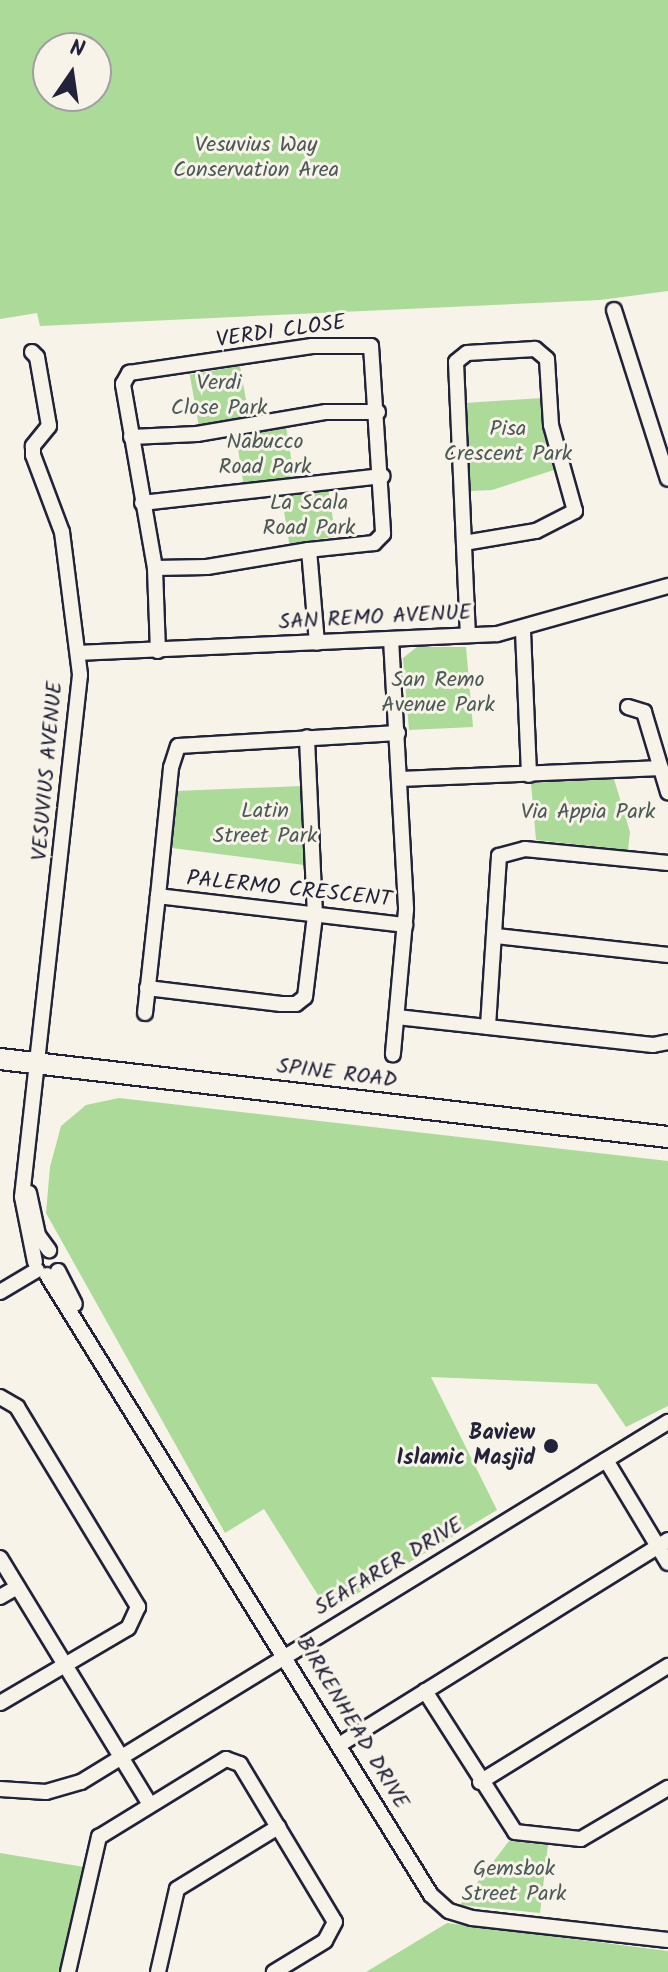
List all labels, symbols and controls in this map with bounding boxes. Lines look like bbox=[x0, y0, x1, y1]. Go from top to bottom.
text: N bbox=[66, 31, 88, 69]
north arrow bbox=[32, 32, 112, 112]
park label: Vesuvius Way Conservation Area bbox=[173, 132, 339, 184]
street label: VERDI CLOSE bbox=[215, 310, 347, 354]
park label: Verdi Close Park bbox=[171, 370, 267, 422]
park label: Pisa Crescent Park bbox=[444, 416, 572, 468]
park label: Nabucco Road Park bbox=[219, 429, 311, 480]
park label: La Scala Road Park bbox=[263, 490, 355, 542]
street label: SAN REMO AVENUE bbox=[278, 600, 472, 636]
park label: San Remo Avenue Park bbox=[381, 667, 495, 718]
street label: VESUVIUS AVENUE bbox=[27, 680, 69, 862]
park label: Latin Street Park bbox=[213, 798, 317, 850]
park label: Via Appia Park bbox=[521, 800, 655, 826]
street label: PALERMO CRESCENT bbox=[185, 866, 393, 914]
street label: SPINE ROAD bbox=[275, 1054, 399, 1094]
place label: Baview Islamic Masjid bbox=[396, 1420, 535, 1472]
marker: Baview Islamic Masjid bbox=[542, 1437, 560, 1455]
street label: SEAFARER DRIVE bbox=[310, 1512, 468, 1622]
street label: BIRKENHEAD DRIVE bbox=[290, 1632, 414, 1814]
park label: Gemsbok Street Park bbox=[462, 1856, 566, 1908]

